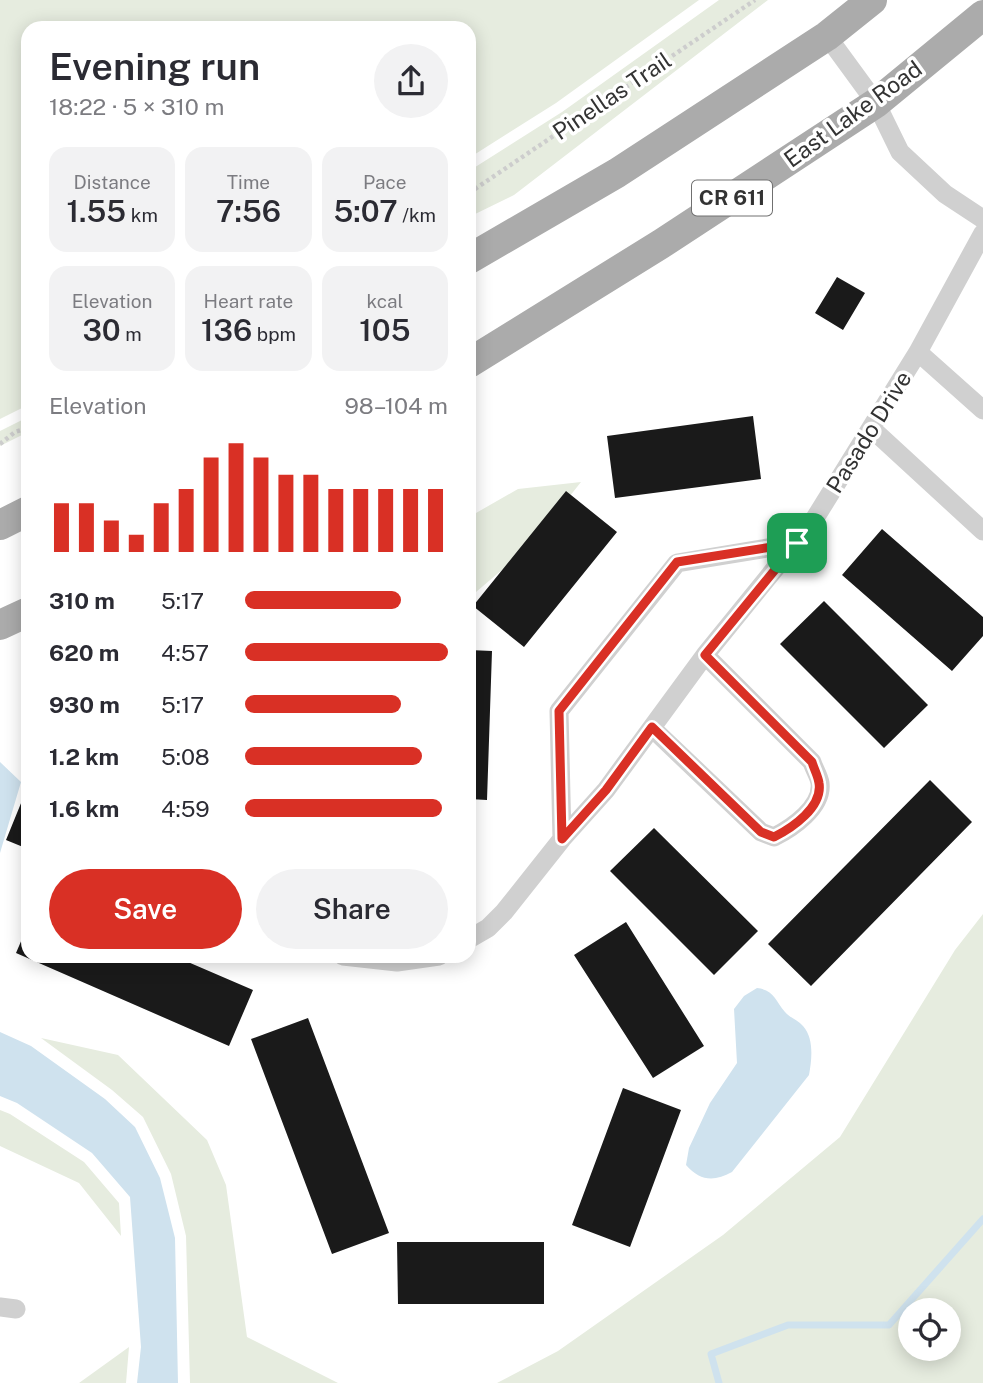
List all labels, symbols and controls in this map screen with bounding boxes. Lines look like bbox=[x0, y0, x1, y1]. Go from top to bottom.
text: Evening run bbox=[49, 44, 260, 89]
button: share bbox=[374, 44, 448, 118]
street label: Pinellas Trail bbox=[547, 46, 676, 145]
street label: East Lake Road bbox=[779, 55, 927, 173]
text: 18:22 · 5 × 310 m bbox=[49, 93, 224, 120]
text: Distance bbox=[74, 171, 151, 193]
text: Time bbox=[227, 171, 270, 193]
text: Pace bbox=[363, 171, 407, 193]
road number: CR 611 bbox=[692, 180, 772, 216]
text: 1.55 bbox=[67, 193, 126, 229]
text: 7:56 bbox=[216, 193, 281, 229]
text: 5:07 bbox=[334, 193, 398, 229]
text: km bbox=[126, 204, 158, 226]
text: /km bbox=[398, 204, 436, 226]
text: Elevation bbox=[72, 290, 152, 312]
text: Heart rate bbox=[204, 290, 293, 312]
text: kcal bbox=[366, 290, 403, 312]
text: 30 bbox=[83, 312, 121, 348]
text: 136 bbox=[201, 312, 252, 348]
text: 105 bbox=[359, 312, 410, 348]
text: m bbox=[121, 323, 142, 345]
text: bpm bbox=[252, 323, 296, 345]
street label: Pasado Drive bbox=[820, 366, 917, 498]
text: Elevation bbox=[49, 392, 147, 419]
text: 98–104 m bbox=[345, 392, 448, 419]
pin bbox=[767, 513, 827, 573]
icon: arrive bbox=[778, 524, 816, 562]
text: 310 m bbox=[49, 587, 115, 614]
text: 5:17 bbox=[161, 587, 204, 614]
text: 620 m bbox=[49, 639, 119, 666]
text: 4:57 bbox=[161, 639, 209, 666]
text: 930 m bbox=[49, 691, 120, 718]
text: 5:17 bbox=[161, 691, 204, 718]
text: 1.2 km bbox=[49, 743, 119, 770]
text: 5:08 bbox=[161, 743, 210, 770]
text: 1.6 km bbox=[49, 795, 119, 822]
text: 4:59 bbox=[161, 795, 210, 822]
button: Save bbox=[49, 869, 242, 949]
button: Share bbox=[256, 869, 448, 949]
map controls bbox=[898, 1298, 961, 1361]
button: locate bbox=[898, 1298, 961, 1361]

